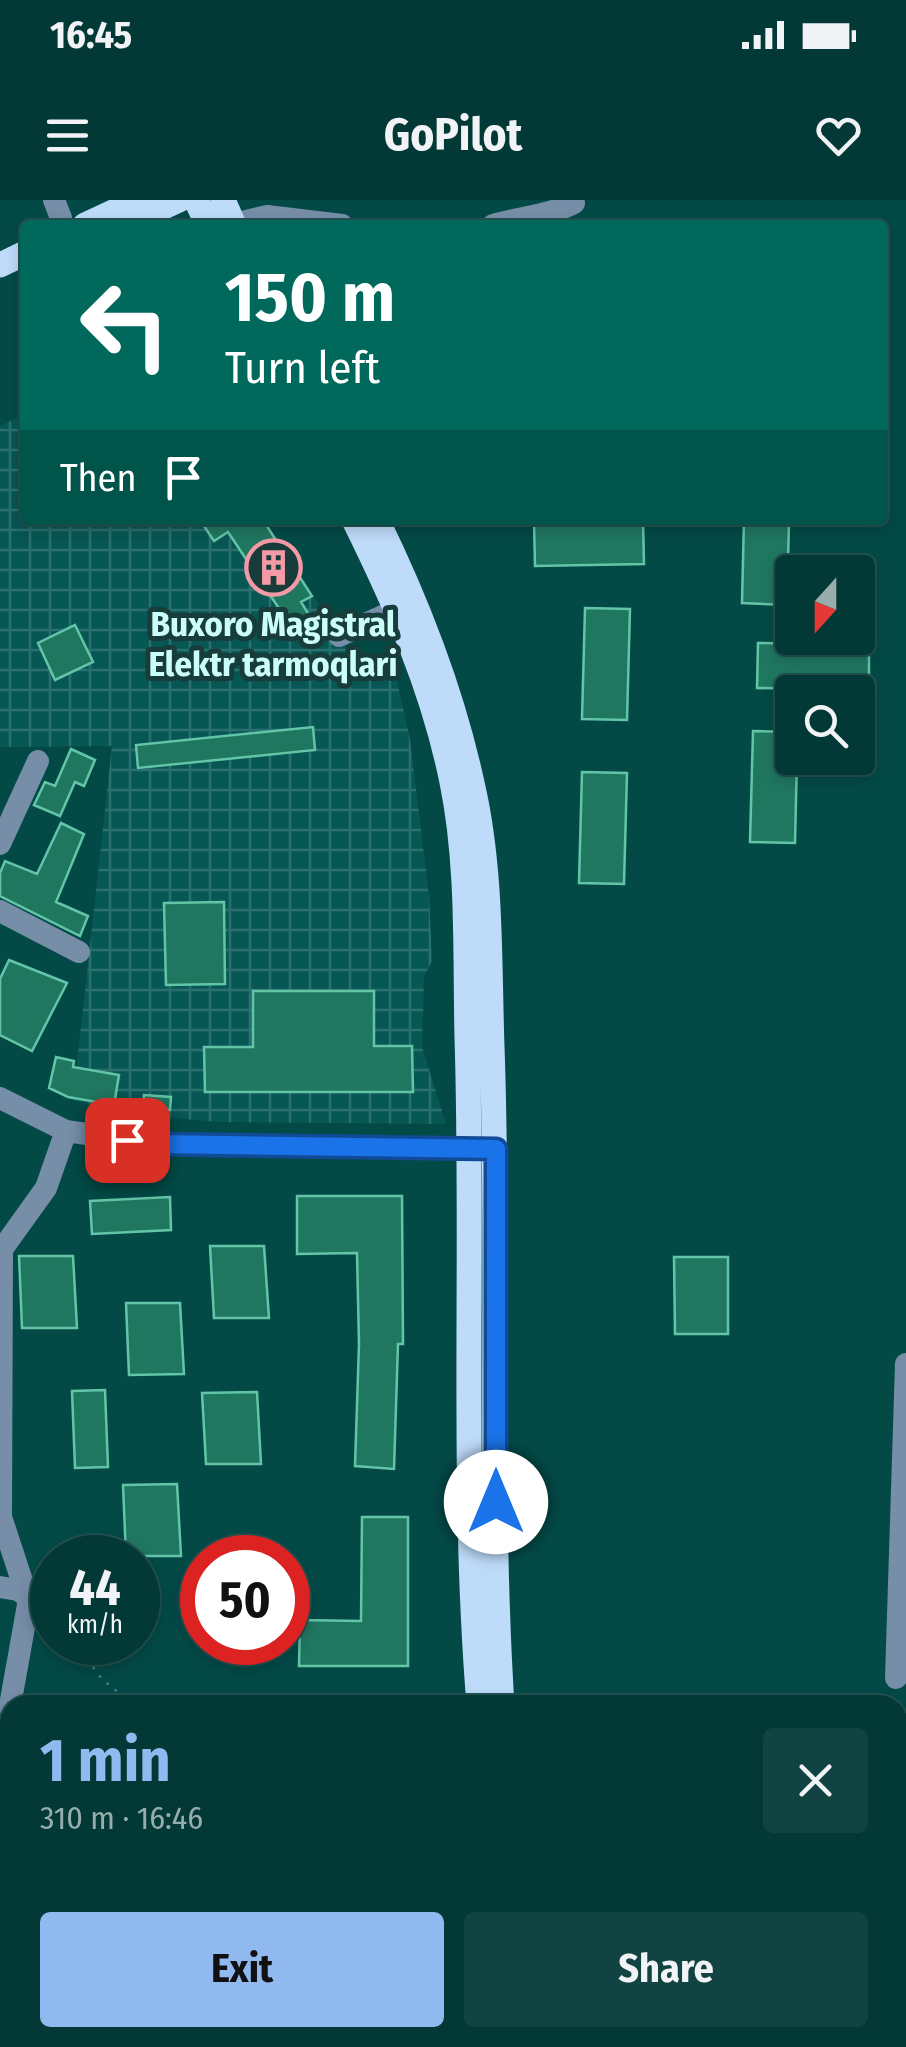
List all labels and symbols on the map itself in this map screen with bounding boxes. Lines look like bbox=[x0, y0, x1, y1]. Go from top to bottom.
building icon: Buxoro Magistral Elektr tarmoqlari bbox=[243, 538, 303, 598]
north arrow bbox=[775, 555, 875, 655]
place label: Buxoro Magistral Elektr tarmoqlari bbox=[149, 603, 397, 685]
pin bbox=[85, 1098, 170, 1183]
position arrow bbox=[444, 1450, 548, 1554]
speed limit sign: 50 bbox=[180, 1535, 310, 1665]

